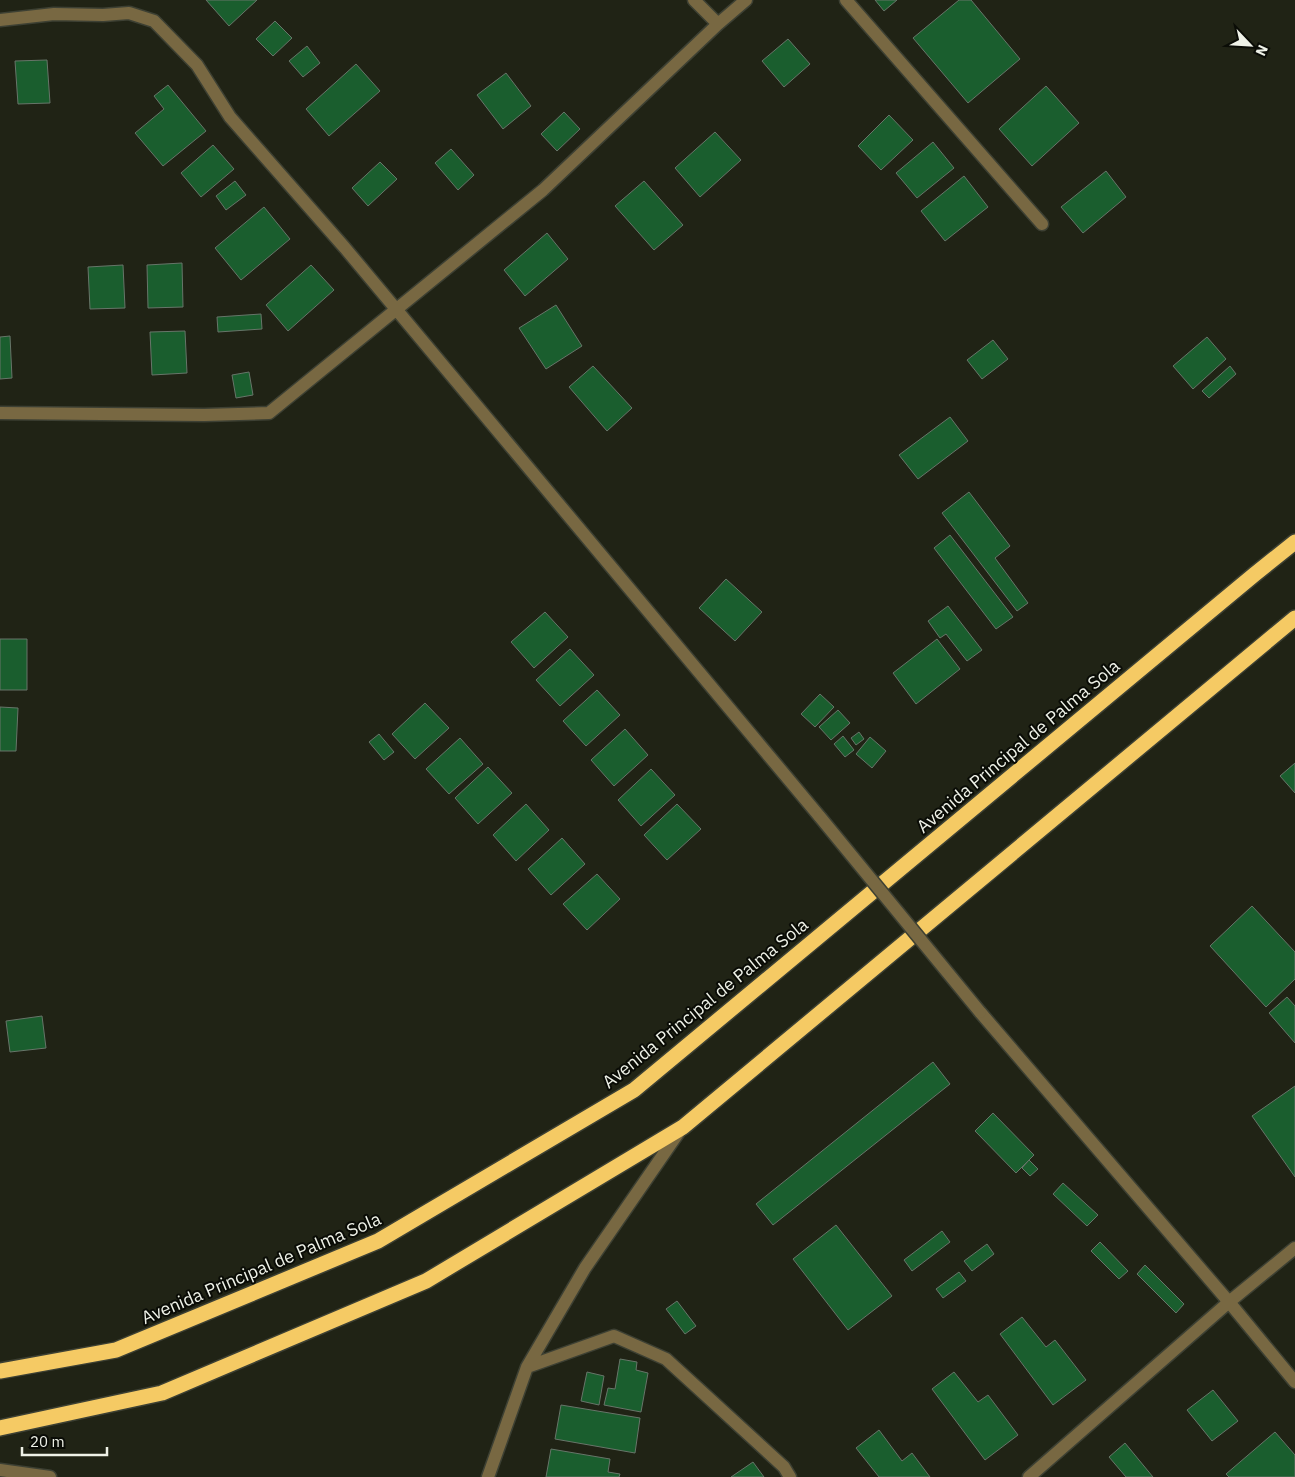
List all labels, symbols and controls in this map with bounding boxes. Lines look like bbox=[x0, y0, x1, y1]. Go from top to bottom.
north arrow bbox=[1225, 20, 1275, 70]
text: N bbox=[1251, 42, 1272, 59]
street label: Avenida Principal de Palma Sola bbox=[912, 654, 1125, 838]
street label: Avenida Principal de Palma Sola bbox=[597, 913, 813, 1093]
street label: Avenida Principal de Palma Sola bbox=[138, 1207, 385, 1329]
scale bar bbox=[22, 1424, 108, 1456]
text: 20 m bbox=[30, 1432, 65, 1451]

